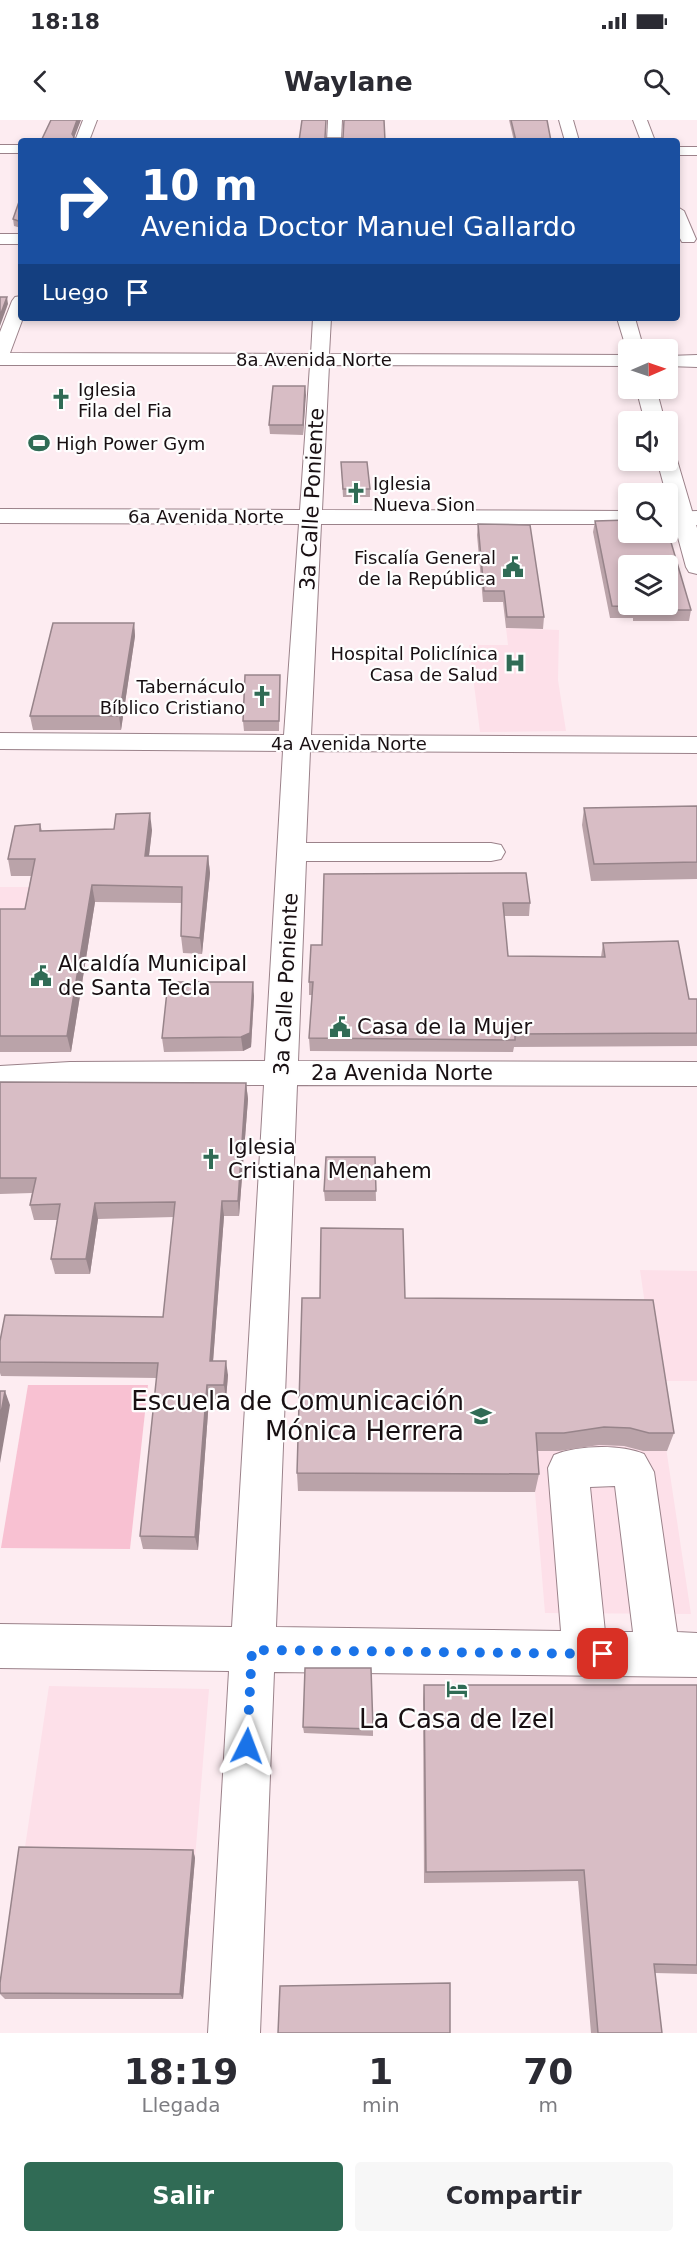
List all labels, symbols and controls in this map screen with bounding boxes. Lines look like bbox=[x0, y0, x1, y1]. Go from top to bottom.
text: 18:18 bbox=[30, 9, 100, 34]
icon: back bbox=[24, 65, 57, 98]
icon: search bbox=[640, 65, 673, 98]
text: Waylane bbox=[284, 66, 413, 97]
text: 10 m bbox=[141, 161, 258, 210]
icon: right bbox=[42, 162, 120, 240]
text: Avenida Doctor Manuel Gallardo bbox=[141, 211, 576, 242]
icon: arrive bbox=[121, 276, 154, 309]
text: Luego bbox=[42, 280, 109, 305]
north arrow bbox=[618, 339, 678, 399]
map controls bbox=[618, 339, 678, 615]
street label: 8a Avenida Norte bbox=[236, 349, 392, 370]
place label: Iglesia Fila del Fia bbox=[78, 379, 172, 421]
church icon: Iglesia Fila del Fia bbox=[49, 387, 73, 411]
street label: 3a Calle Poniente bbox=[295, 407, 329, 591]
button: sound bbox=[618, 411, 678, 471]
sports icon: High Power Gym bbox=[27, 431, 51, 455]
place label: High Power Gym bbox=[56, 433, 205, 454]
place label: Iglesia Nueva Sion bbox=[373, 473, 475, 515]
church icon: Iglesia Nueva Sion bbox=[344, 481, 368, 505]
button: search bbox=[618, 483, 678, 543]
street label: 6a Avenida Norte bbox=[128, 506, 284, 527]
place label: Fiscalía General de la República bbox=[354, 547, 496, 589]
public building icon: Fiscalía General de la República bbox=[501, 555, 525, 579]
button: layers bbox=[618, 555, 678, 615]
place label: Hospital Policlínica Casa de Salud bbox=[330, 643, 498, 685]
hospital icon: Hospital Policlínica Casa de Salud bbox=[503, 651, 527, 675]
place label: Tabernáculo Bíblico Cristiano bbox=[100, 676, 245, 718]
church icon: Tabernáculo Bíblico Cristiano bbox=[250, 684, 274, 708]
street label: 4a Avenida Norte bbox=[271, 733, 427, 754]
street label: 3a Calle Poniente bbox=[269, 892, 303, 1076]
place label: Alcaldía Municipal de Santa Tecla bbox=[58, 952, 247, 1000]
public building icon: Alcaldía Municipal de Santa Tecla bbox=[29, 964, 53, 988]
public building icon: Casa de la Mujer bbox=[328, 1015, 352, 1039]
place label: Casa de la Mujer bbox=[357, 1015, 533, 1039]
street label: 2a Avenida Norte bbox=[311, 1061, 493, 1085]
place label: Iglesia Cristiana Menahem bbox=[228, 1135, 432, 1183]
church icon: Iglesia Cristiana Menahem bbox=[199, 1147, 223, 1171]
place label: Escuela de Comunicación Mónica Herrera bbox=[131, 1386, 464, 1446]
school or university icon: Escuela de Comunicación Mónica Herrera bbox=[469, 1404, 493, 1428]
pin bbox=[577, 1628, 628, 1679]
icon: arrive bbox=[586, 1637, 619, 1670]
hotel icon: La Casa de Izel bbox=[445, 1677, 469, 1701]
place label: La Casa de Izel bbox=[359, 1704, 555, 1734]
position arrow bbox=[215, 1714, 279, 1778]
text: 18:19 bbox=[124, 2051, 238, 2092]
text: 1 bbox=[368, 2051, 393, 2092]
text: 70 bbox=[523, 2051, 573, 2092]
text: Llegada bbox=[141, 2093, 220, 2117]
text: min bbox=[362, 2093, 400, 2117]
text: m bbox=[539, 2093, 558, 2117]
button: Salir bbox=[24, 2162, 343, 2231]
button: Compartir bbox=[355, 2162, 673, 2231]

